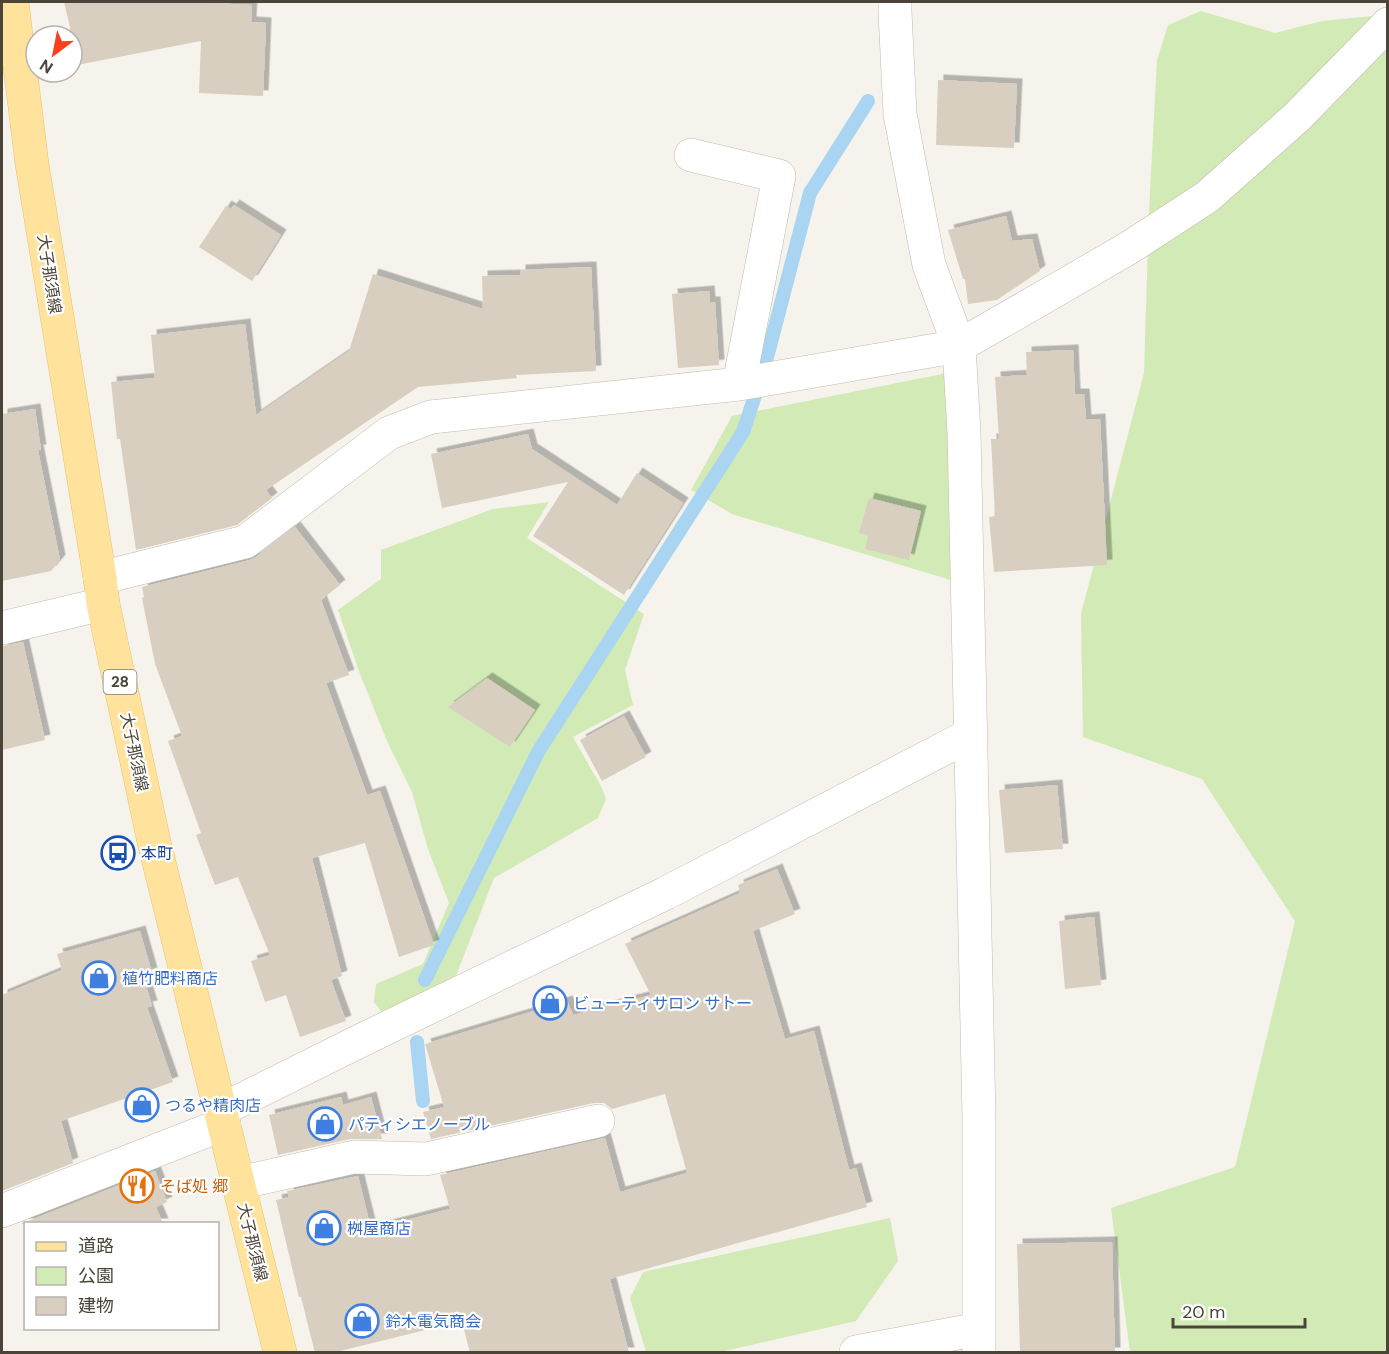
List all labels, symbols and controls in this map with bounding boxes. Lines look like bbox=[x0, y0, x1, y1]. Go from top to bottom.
north arrow bbox=[24, 24, 84, 84]
text: N bbox=[36, 54, 57, 78]
street label: 大子那須線 bbox=[33, 233, 66, 315]
road number: 28 bbox=[104, 670, 136, 694]
street label: 大子那須線 bbox=[116, 711, 153, 793]
bus stop icon: 本町 bbox=[100, 835, 136, 871]
place label: 本町 bbox=[141, 843, 173, 864]
shop icon: 植竹肥料商店 bbox=[81, 960, 117, 996]
place label: 植竹肥料商店 bbox=[122, 968, 218, 989]
shop icon: ビューティサロン サトー bbox=[532, 985, 568, 1021]
place label: ビューティサロン サトー bbox=[573, 993, 752, 1014]
shop icon: つるや精肉店 bbox=[124, 1087, 160, 1123]
place label: つるや精肉店 bbox=[165, 1095, 261, 1116]
shop icon: パティシエノーブル bbox=[307, 1106, 343, 1142]
place label: パティシエノーブル bbox=[348, 1114, 490, 1135]
restaurant icon: そば処 郷 bbox=[119, 1168, 155, 1204]
place label: そば処 郷 bbox=[160, 1176, 228, 1197]
street label: 大子那須線 bbox=[233, 1201, 272, 1283]
shop icon: 桝屋商店 bbox=[306, 1210, 342, 1246]
place label: 桝屋商店 bbox=[347, 1218, 411, 1239]
legend bbox=[24, 1222, 219, 1330]
text: 道路 bbox=[78, 1234, 114, 1258]
text: 公園 bbox=[78, 1264, 114, 1288]
scale bar bbox=[1173, 1291, 1305, 1329]
text: 建物 bbox=[78, 1294, 114, 1318]
text: 20 m bbox=[1182, 1300, 1225, 1324]
shop icon: 鈴木電気商会 bbox=[344, 1303, 380, 1339]
place label: 鈴木電気商会 bbox=[385, 1311, 481, 1332]

